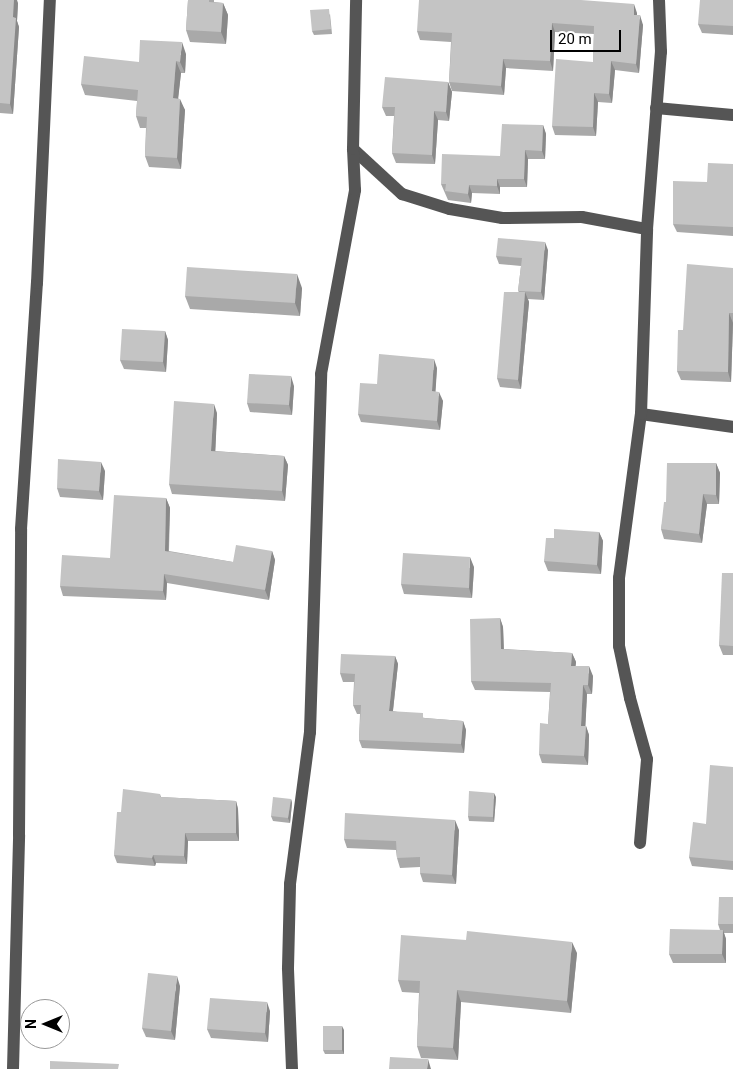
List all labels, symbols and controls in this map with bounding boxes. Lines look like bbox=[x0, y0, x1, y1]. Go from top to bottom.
scale bar bbox=[553, 20, 624, 52]
text: 20 m bbox=[558, 30, 592, 48]
north arrow bbox=[20, 999, 70, 1049]
text: N bbox=[23, 1019, 39, 1029]

